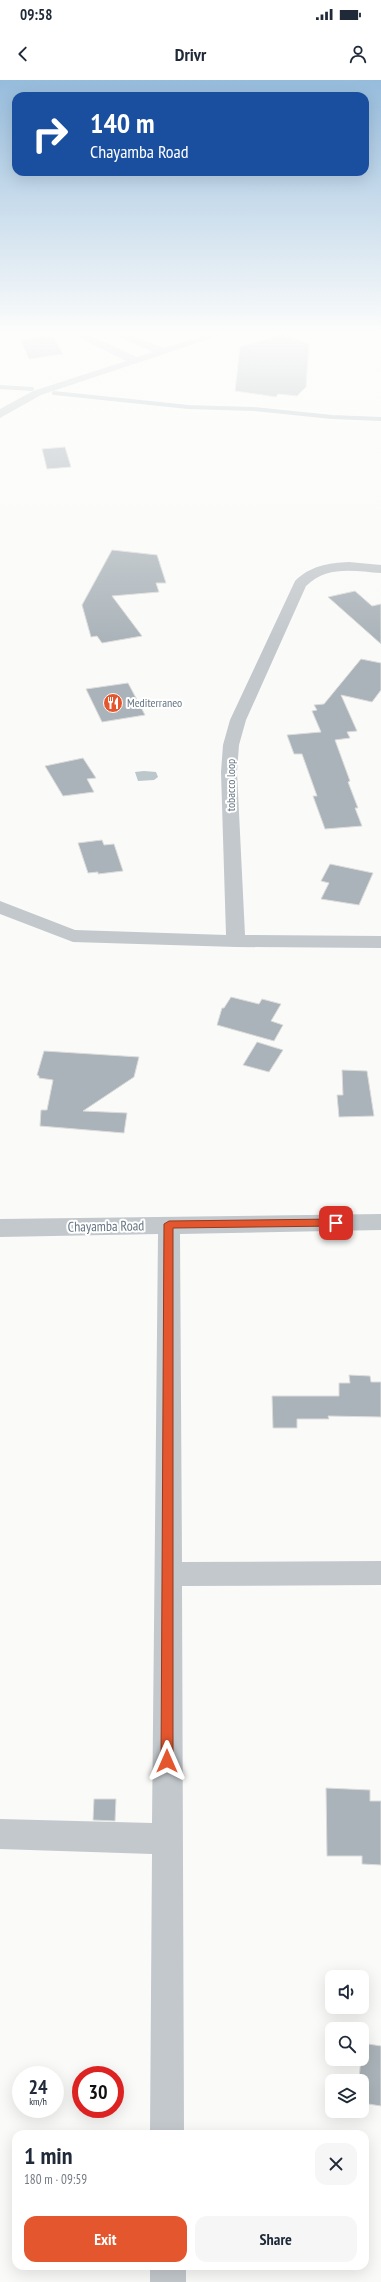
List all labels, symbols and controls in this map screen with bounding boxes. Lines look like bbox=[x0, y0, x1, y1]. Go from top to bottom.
text: 09:58 bbox=[20, 5, 52, 24]
icon: back bbox=[12, 43, 34, 65]
text: Drivr bbox=[175, 43, 206, 66]
icon: person bbox=[347, 43, 369, 65]
text: 140 m bbox=[90, 104, 154, 141]
icon: right bbox=[24, 108, 76, 160]
text: Chayamba Road bbox=[90, 140, 189, 163]
restaurant icon: Mediterraneo bbox=[102, 692, 124, 714]
place label: Mediterraneo bbox=[127, 695, 182, 710]
street label: tobacco loop bbox=[223, 759, 238, 811]
pin bbox=[319, 1206, 353, 1240]
icon: arrive bbox=[325, 1212, 347, 1234]
street label: Chayamba Road bbox=[68, 1216, 144, 1236]
position arrow bbox=[146, 1740, 188, 1782]
map controls bbox=[325, 1970, 369, 2118]
button: sound bbox=[325, 1970, 369, 2014]
button: search bbox=[325, 2022, 369, 2066]
speed limit sign: 30 bbox=[72, 2066, 124, 2118]
text: 24 bbox=[28, 2074, 48, 2100]
button: layers bbox=[325, 2074, 369, 2118]
text: km/h bbox=[29, 2095, 47, 2108]
text: 1 min bbox=[24, 2140, 72, 2171]
button: close bbox=[315, 2143, 357, 2185]
text: 180 m · 09:59 bbox=[24, 2171, 87, 2188]
button: Exit bbox=[24, 2216, 187, 2262]
button: Share bbox=[195, 2216, 357, 2262]

